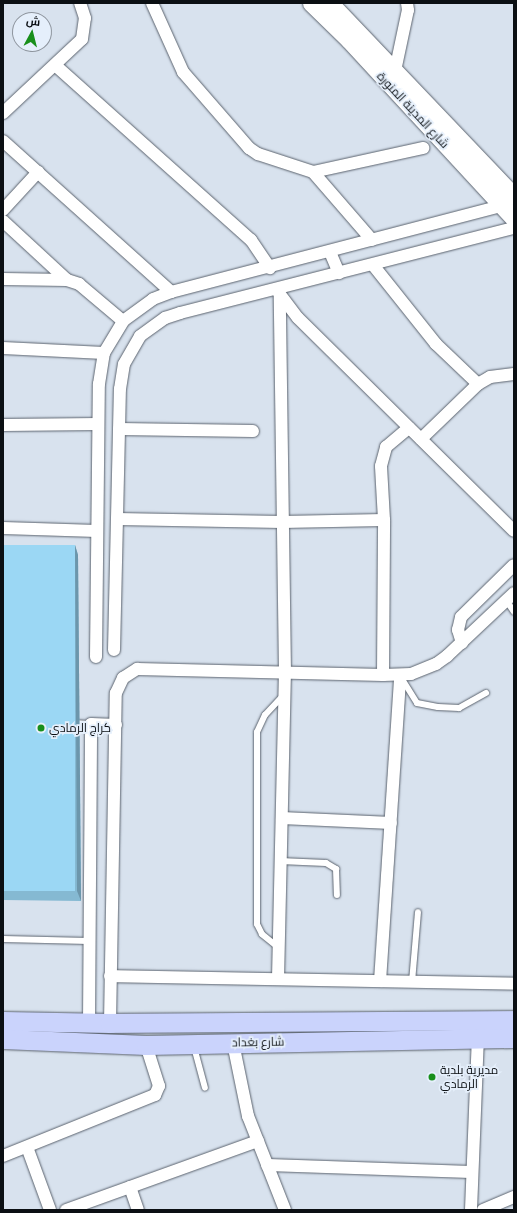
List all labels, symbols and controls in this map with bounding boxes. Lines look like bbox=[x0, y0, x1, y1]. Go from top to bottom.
north arrow bbox=[12, 12, 52, 52]
text: ش bbox=[25, 13, 41, 29]
street label: شارع المدينة المنورة bbox=[374, 69, 452, 151]
place label: كراج الرمادي bbox=[49, 721, 111, 735]
marker: كراج الرمادي bbox=[36, 723, 46, 733]
street label: شارع بغداد bbox=[232, 1034, 284, 1050]
place label: مديرية بلدية الرمادي bbox=[440, 1063, 498, 1091]
marker: مديرية بلدية الرمادي bbox=[427, 1072, 437, 1082]

